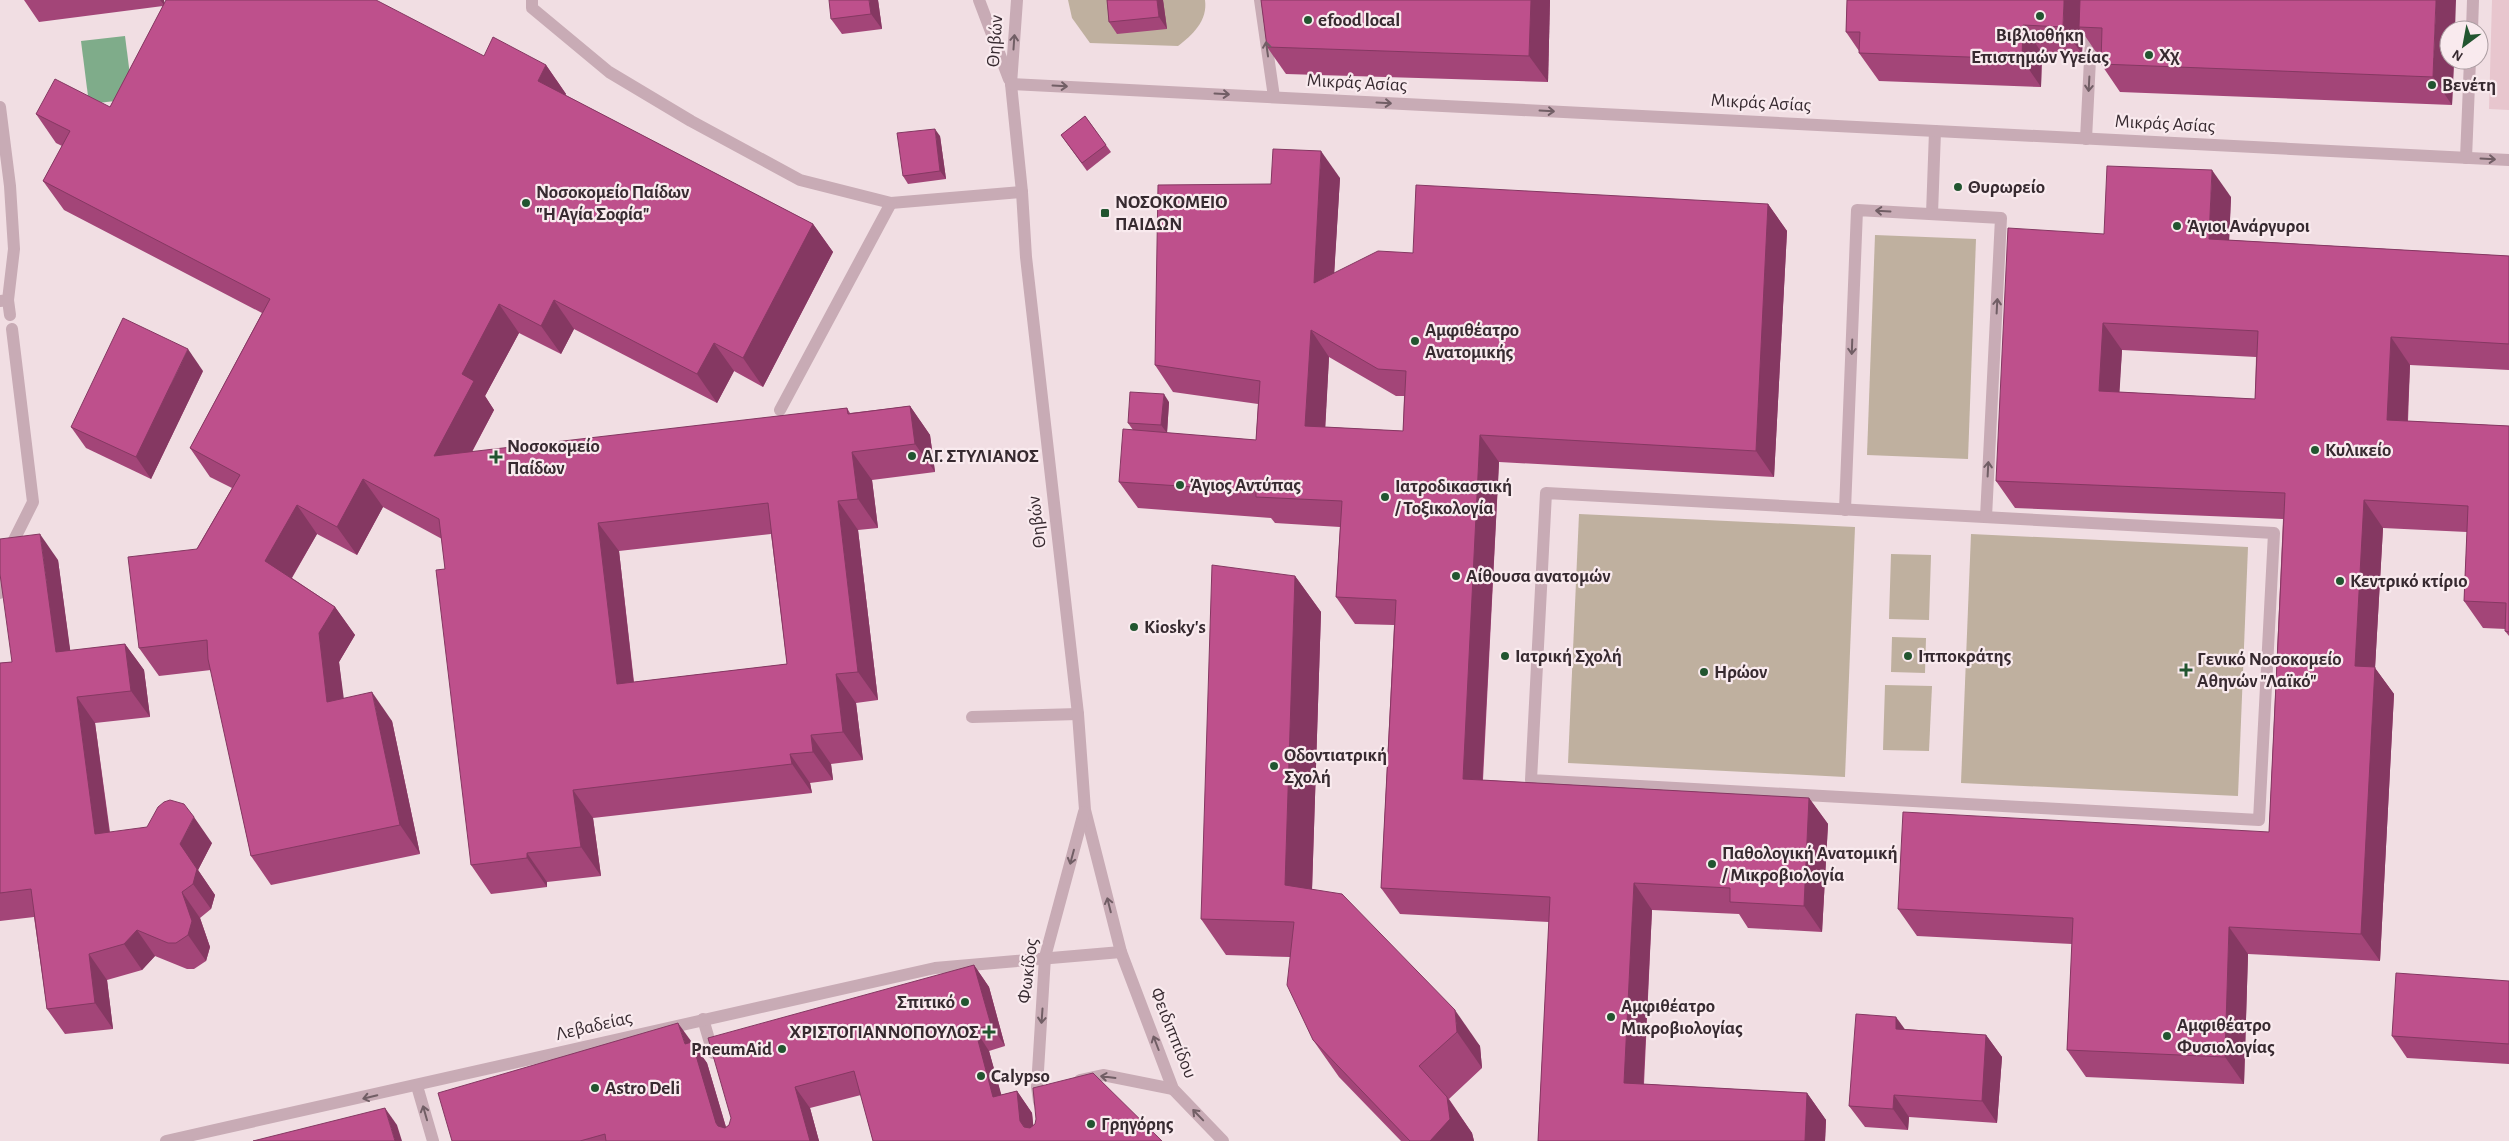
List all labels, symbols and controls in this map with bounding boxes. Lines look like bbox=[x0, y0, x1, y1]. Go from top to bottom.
marker: Βιβλιοθήκη Επιστημών Υγείας bbox=[2034, 10, 2046, 22]
place label: efood local bbox=[1318, 11, 1400, 30]
street label: Θηβών bbox=[984, 14, 1006, 68]
marker: efood local bbox=[1302, 14, 1314, 26]
north arrow bbox=[2439, 20, 2489, 70]
place label: Βιβλιοθήκη Επιστημών Υγείας bbox=[1971, 26, 2110, 67]
one-way arrow bbox=[1010, 34, 1019, 50]
one-way arrow bbox=[1262, 41, 1272, 57]
place label: Χχ bbox=[2159, 46, 2180, 65]
text: N bbox=[2450, 47, 2465, 64]
marker: Χχ bbox=[2143, 49, 2155, 61]
street label: Μικράς Ασίας bbox=[1306, 71, 1408, 95]
one-way arrow bbox=[2084, 75, 2093, 91]
place label: Βενέτη bbox=[2442, 76, 2496, 95]
marker: Βενέτη bbox=[2426, 79, 2438, 91]
one-way arrow bbox=[1052, 82, 1068, 91]
one-way arrow bbox=[1214, 90, 1230, 99]
street label: Μικράς Ασίας bbox=[1710, 91, 1812, 115]
one-way arrow bbox=[1376, 98, 1392, 107]
one-way arrow bbox=[1538, 106, 1554, 116]
street label: Μικράς Ασίας bbox=[2114, 112, 2216, 136]
one-way arrow bbox=[2479, 155, 2495, 164]
place label: Θυρωρείο bbox=[1968, 178, 2045, 197]
marker: Θυρωρείο bbox=[1952, 181, 1964, 193]
place label: Νοσοκομείο Παίδων "Η Αγία Σοφία" bbox=[536, 183, 689, 224]
place label: ΝΟΣΟΚΟΜΕΙΟ ΠΑΙΔΩΝ bbox=[1115, 193, 1227, 234]
marker: Νοσοκομείο Παίδων "Η Αγία Σοφία" bbox=[520, 197, 532, 209]
marker: ΝΟΣΟΚΟΜΕΙΟ ΠΑΙΔΩΝ bbox=[1099, 207, 1111, 219]
one-way arrow bbox=[1875, 207, 1891, 216]
place label: Άγιοι Ανάργυροι bbox=[2187, 217, 2310, 236]
marker: Άγιοι Ανάργυροι bbox=[2171, 220, 2183, 232]
one-way arrow bbox=[1992, 299, 2001, 315]
place label: Αμφιθέατρο Ανατομικής bbox=[1425, 321, 1519, 362]
marker: Αμφιθέατρο Ανατομικής bbox=[1409, 335, 1421, 347]
one-way arrow bbox=[1847, 338, 1856, 354]
place label: Νοσοκομείο Παίδων bbox=[507, 437, 600, 478]
place label: Κυλικείο bbox=[2325, 441, 2391, 460]
marker: Κυλικείο bbox=[2309, 444, 2321, 456]
place label: ΑΓ. ΣΤΥΛΙΑΝΟΣ bbox=[922, 447, 1039, 466]
marker: Νοσοκομείο Παίδων bbox=[489, 450, 503, 464]
marker: ΑΓ. ΣΤΥΛΙΑΝΟΣ bbox=[906, 450, 918, 462]
one-way arrow bbox=[1984, 461, 1993, 477]
place label: Άγιος Αντύπας bbox=[1190, 476, 1302, 495]
place label: Ιατροδικαστική / Τοξικολογία bbox=[1394, 477, 1512, 518]
marker: Άγιος Αντύπας bbox=[1174, 479, 1186, 491]
marker: Ιατροδικαστική / Τοξικολογία bbox=[1379, 491, 1391, 503]
street label: Θηβών bbox=[1024, 495, 1050, 549]
place label: Αίθουσα ανατομών bbox=[1466, 567, 1611, 586]
marker: Αίθουσα ανατομών bbox=[1450, 570, 1462, 582]
place label: Κεντρικό κτίριο bbox=[2350, 572, 2468, 591]
marker: Κεντρικό κτίριο bbox=[2334, 575, 2346, 587]
place label: Kiosky's bbox=[1144, 618, 1206, 637]
marker: Kiosky's bbox=[1128, 621, 1140, 633]
place label: Ιατρική Σχολή bbox=[1515, 647, 1622, 666]
place label: Ιπποκράτης bbox=[1918, 647, 2012, 666]
marker: Ιατρική Σχολή bbox=[1499, 650, 1511, 662]
marker: Ιπποκράτης bbox=[1902, 650, 1914, 662]
place label: Γενικό Νοσοκομείο Αθηνών "Λαϊκό" bbox=[2197, 650, 2342, 691]
place label: Ηρώον bbox=[1714, 663, 1767, 682]
marker: Γενικό Νοσοκομείο Αθηνών "Λαϊκό" bbox=[2179, 663, 2193, 677]
marker: Ηρώον bbox=[1698, 666, 1710, 678]
place label: Οδοντιατρική Σχολή bbox=[1284, 746, 1387, 787]
marker: Οδοντιατρική Σχολή bbox=[1268, 760, 1280, 772]
place label: Παθολογική Ανατομική / Μικροβιολογία bbox=[1721, 844, 1898, 885]
one-way arrow bbox=[1067, 848, 1076, 864]
marker: Παθολογική Ανατομική / Μικροβιολογία bbox=[1706, 858, 1718, 870]
one-way arrow bbox=[1104, 897, 1113, 913]
street label: Φωκίδος bbox=[1015, 937, 1041, 1005]
street label: Φειδιππίδου bbox=[1146, 985, 1200, 1081]
place label: Σπιτικό bbox=[897, 993, 955, 1012]
marker: Σπιτικό bbox=[959, 996, 971, 1008]
place label: Αμφιθέατρο Μικροβιολογίας bbox=[1621, 997, 1743, 1038]
one-way arrow bbox=[1037, 1007, 1046, 1023]
street label: Λεβαδείας bbox=[554, 1008, 634, 1044]
marker: Αμφιθέατρο Μικροβιολογίας bbox=[1605, 1011, 1617, 1023]
place label: Αμφιθέατρο Φυσιολογίας bbox=[2177, 1016, 2275, 1057]
place label: ΧΡΙΣΤΟΓΙΑΝΝΟΠΟΥΛΟΣ bbox=[789, 1023, 979, 1042]
marker: ΧΡΙΣΤΟΓΙΑΝΝΟΠΟΥΛΟΣ bbox=[983, 1026, 995, 1038]
marker: Αμφιθέατρο Φυσιολογίας bbox=[2161, 1030, 2173, 1042]
one-way arrow bbox=[1151, 1036, 1160, 1051]
place label: PneumAid bbox=[691, 1040, 772, 1059]
marker: PneumAid bbox=[776, 1043, 788, 1055]
place label: Calypso bbox=[991, 1067, 1050, 1086]
marker: Calypso bbox=[975, 1070, 987, 1082]
one-way arrow bbox=[1100, 1072, 1116, 1082]
place label: Astro Deli bbox=[605, 1079, 680, 1098]
marker: Astro Deli bbox=[589, 1082, 601, 1094]
one-way arrow bbox=[362, 1093, 378, 1102]
one-way arrow bbox=[420, 1106, 429, 1122]
one-way arrow bbox=[1192, 1109, 1204, 1121]
place label: Γρηγόρης bbox=[1101, 1115, 1174, 1134]
marker: Γρηγόρης bbox=[1085, 1118, 1097, 1130]

